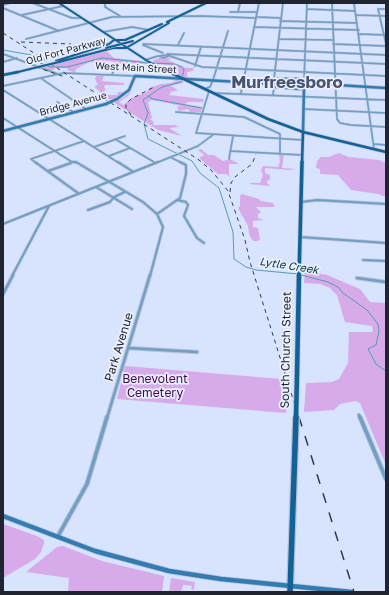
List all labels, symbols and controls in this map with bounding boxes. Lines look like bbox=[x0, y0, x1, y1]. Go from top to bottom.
street label: Old Fort Parkway bbox=[25, 35, 107, 67]
street label: West Main Street bbox=[95, 60, 177, 76]
district label: Murfreesboro bbox=[231, 73, 343, 93]
street label: Bridge Avenue bbox=[38, 89, 108, 119]
water label: Lytle Creek bbox=[259, 255, 319, 277]
street label: South Church Street bbox=[278, 291, 294, 409]
street label: Park Avenue bbox=[102, 311, 136, 383]
park label: Benevolent Cemetery bbox=[122, 372, 188, 400]

